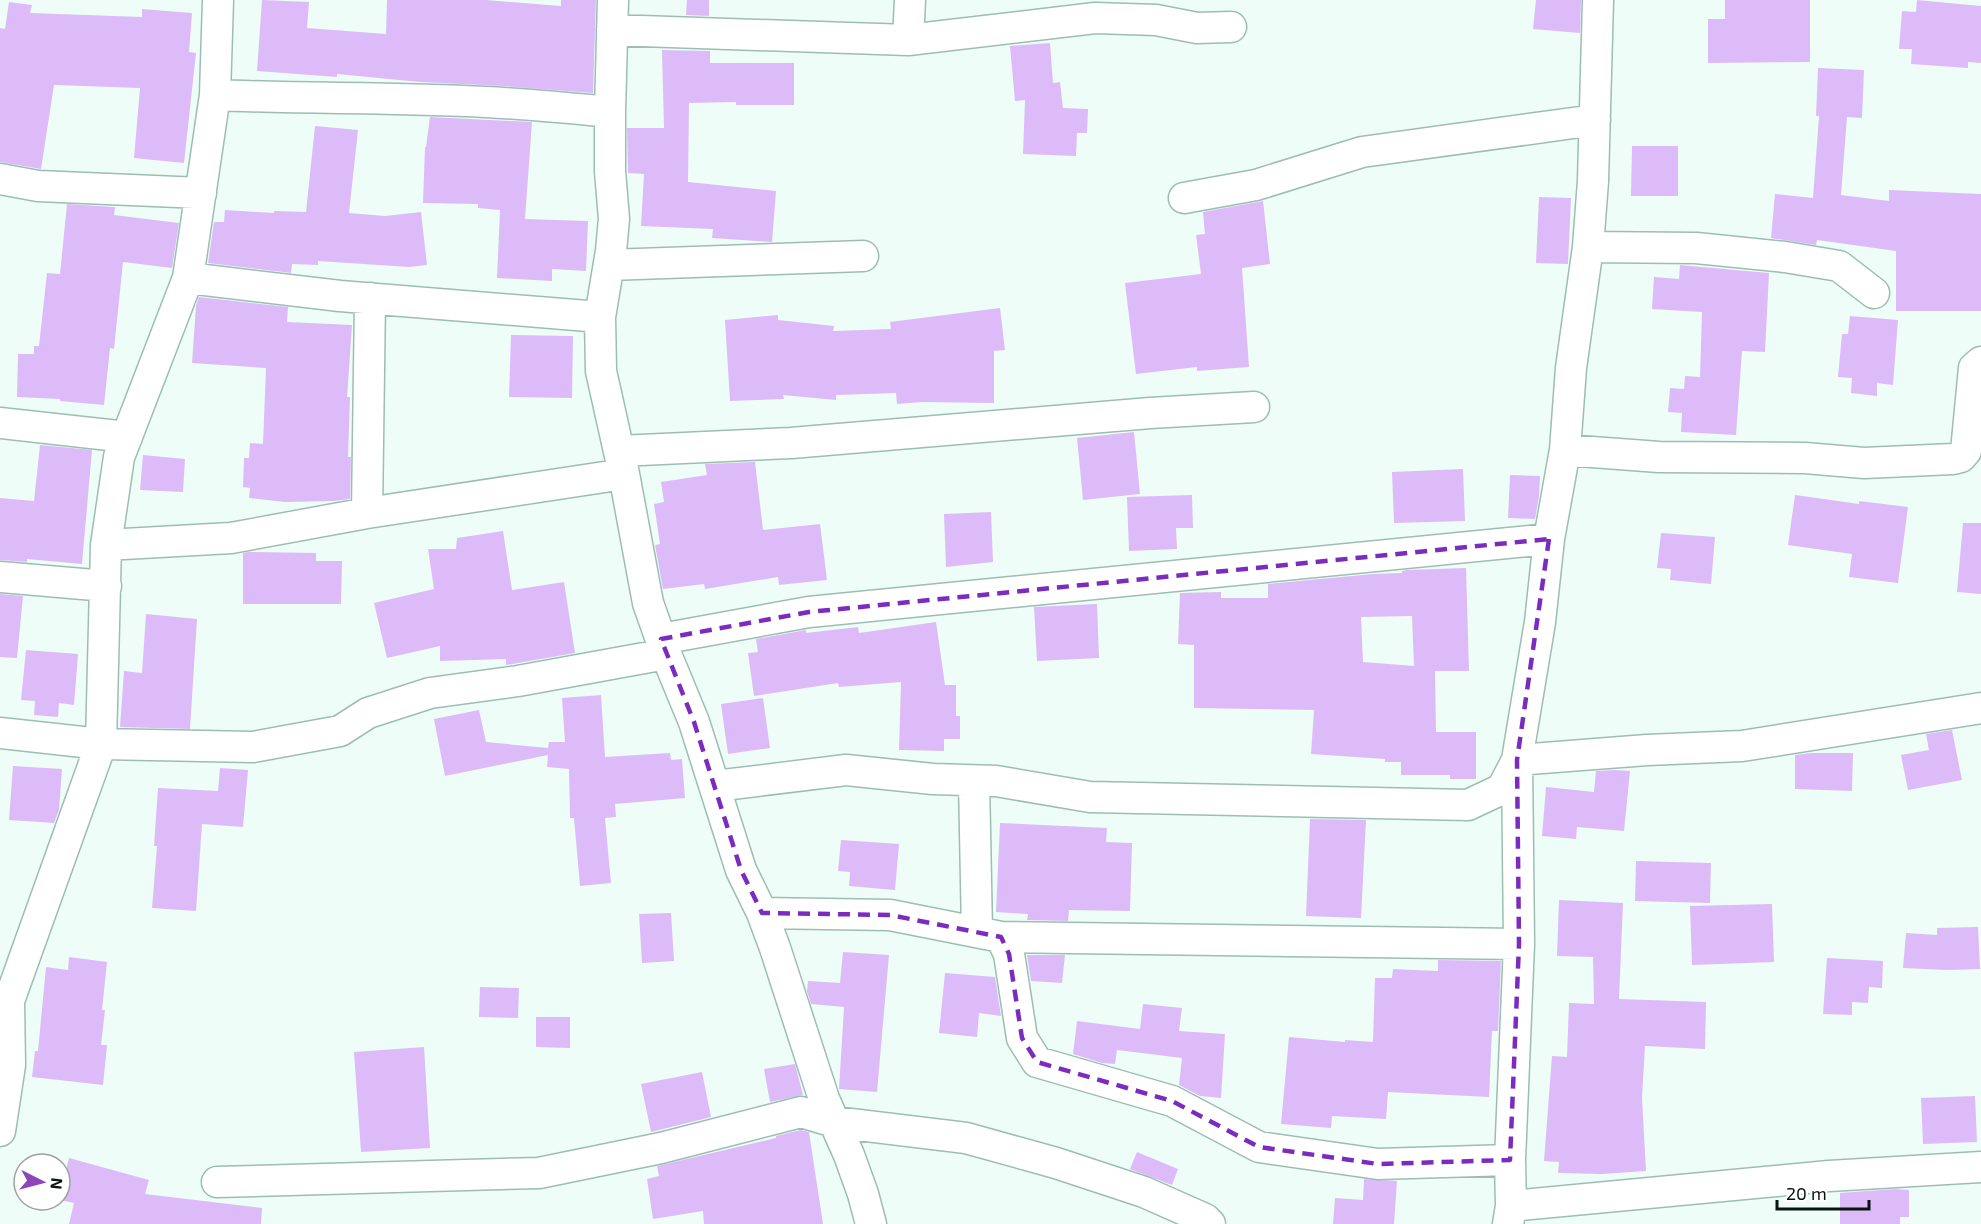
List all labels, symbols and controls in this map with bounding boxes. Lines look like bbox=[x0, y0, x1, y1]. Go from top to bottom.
north arrow bbox=[12, 1152, 72, 1212]
scale bar bbox=[1777, 1173, 1868, 1211]
text: N bbox=[47, 1177, 67, 1190]
text: 20 m bbox=[1786, 1182, 1827, 1204]

